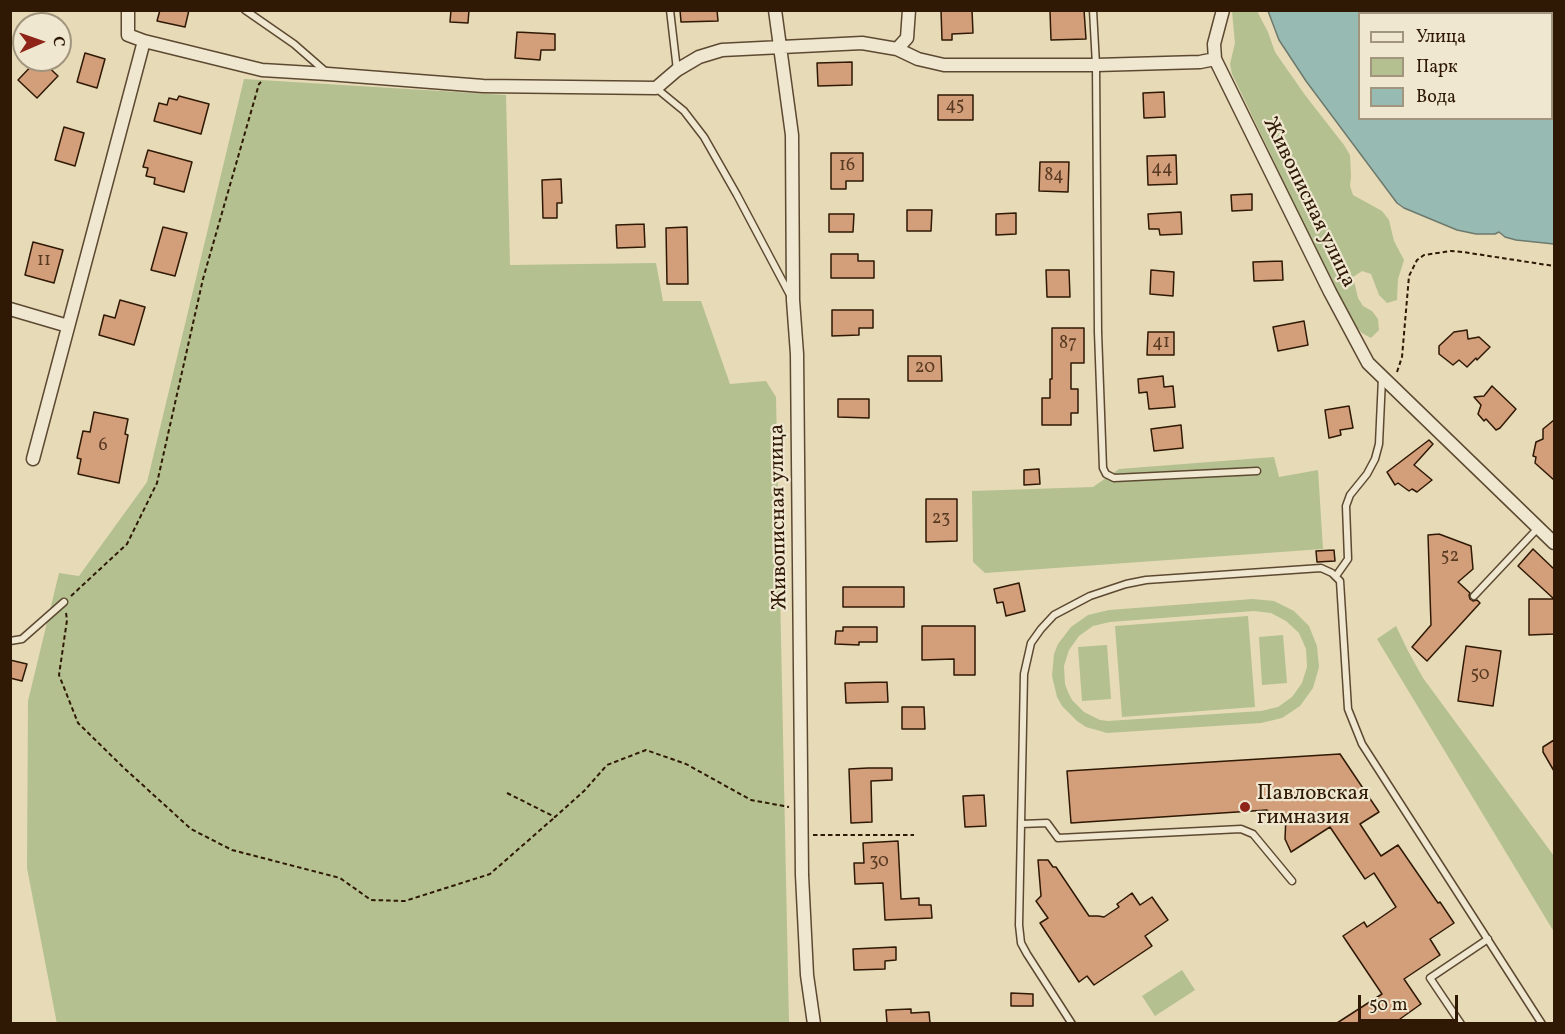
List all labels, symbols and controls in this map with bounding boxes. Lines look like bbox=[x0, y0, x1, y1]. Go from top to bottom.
north arrow bbox=[12, 12, 72, 72]
legend bbox=[1358, 12, 1553, 120]
text: Улица bbox=[1416, 25, 1466, 50]
text: С bbox=[47, 36, 69, 47]
text: Парк bbox=[1416, 55, 1458, 80]
text: Вода bbox=[1416, 85, 1456, 110]
house number: 45 bbox=[946, 96, 964, 118]
street label: Живописная улица bbox=[1256, 114, 1360, 292]
house number: 16 bbox=[839, 156, 855, 178]
house number: 44 bbox=[1151, 159, 1173, 181]
house number: 84 bbox=[1044, 166, 1064, 188]
house number: 11 bbox=[37, 251, 51, 273]
house number: 41 bbox=[1152, 333, 1170, 355]
house number: 87 bbox=[1059, 334, 1077, 356]
house number: 20 bbox=[915, 358, 935, 380]
street label: Живописная улица bbox=[766, 424, 794, 610]
house number: 6 bbox=[98, 436, 108, 458]
house number: 23 bbox=[932, 509, 950, 531]
house number: 52 bbox=[1441, 547, 1459, 569]
house number: 50 bbox=[1470, 665, 1490, 687]
place label: Павловская гимназия bbox=[1257, 782, 1369, 832]
marker: Павловская гимназия bbox=[1238, 800, 1252, 814]
house number: 30 bbox=[869, 852, 889, 874]
scale bar bbox=[1361, 983, 1462, 1021]
text: 50 m bbox=[1369, 993, 1408, 1018]

